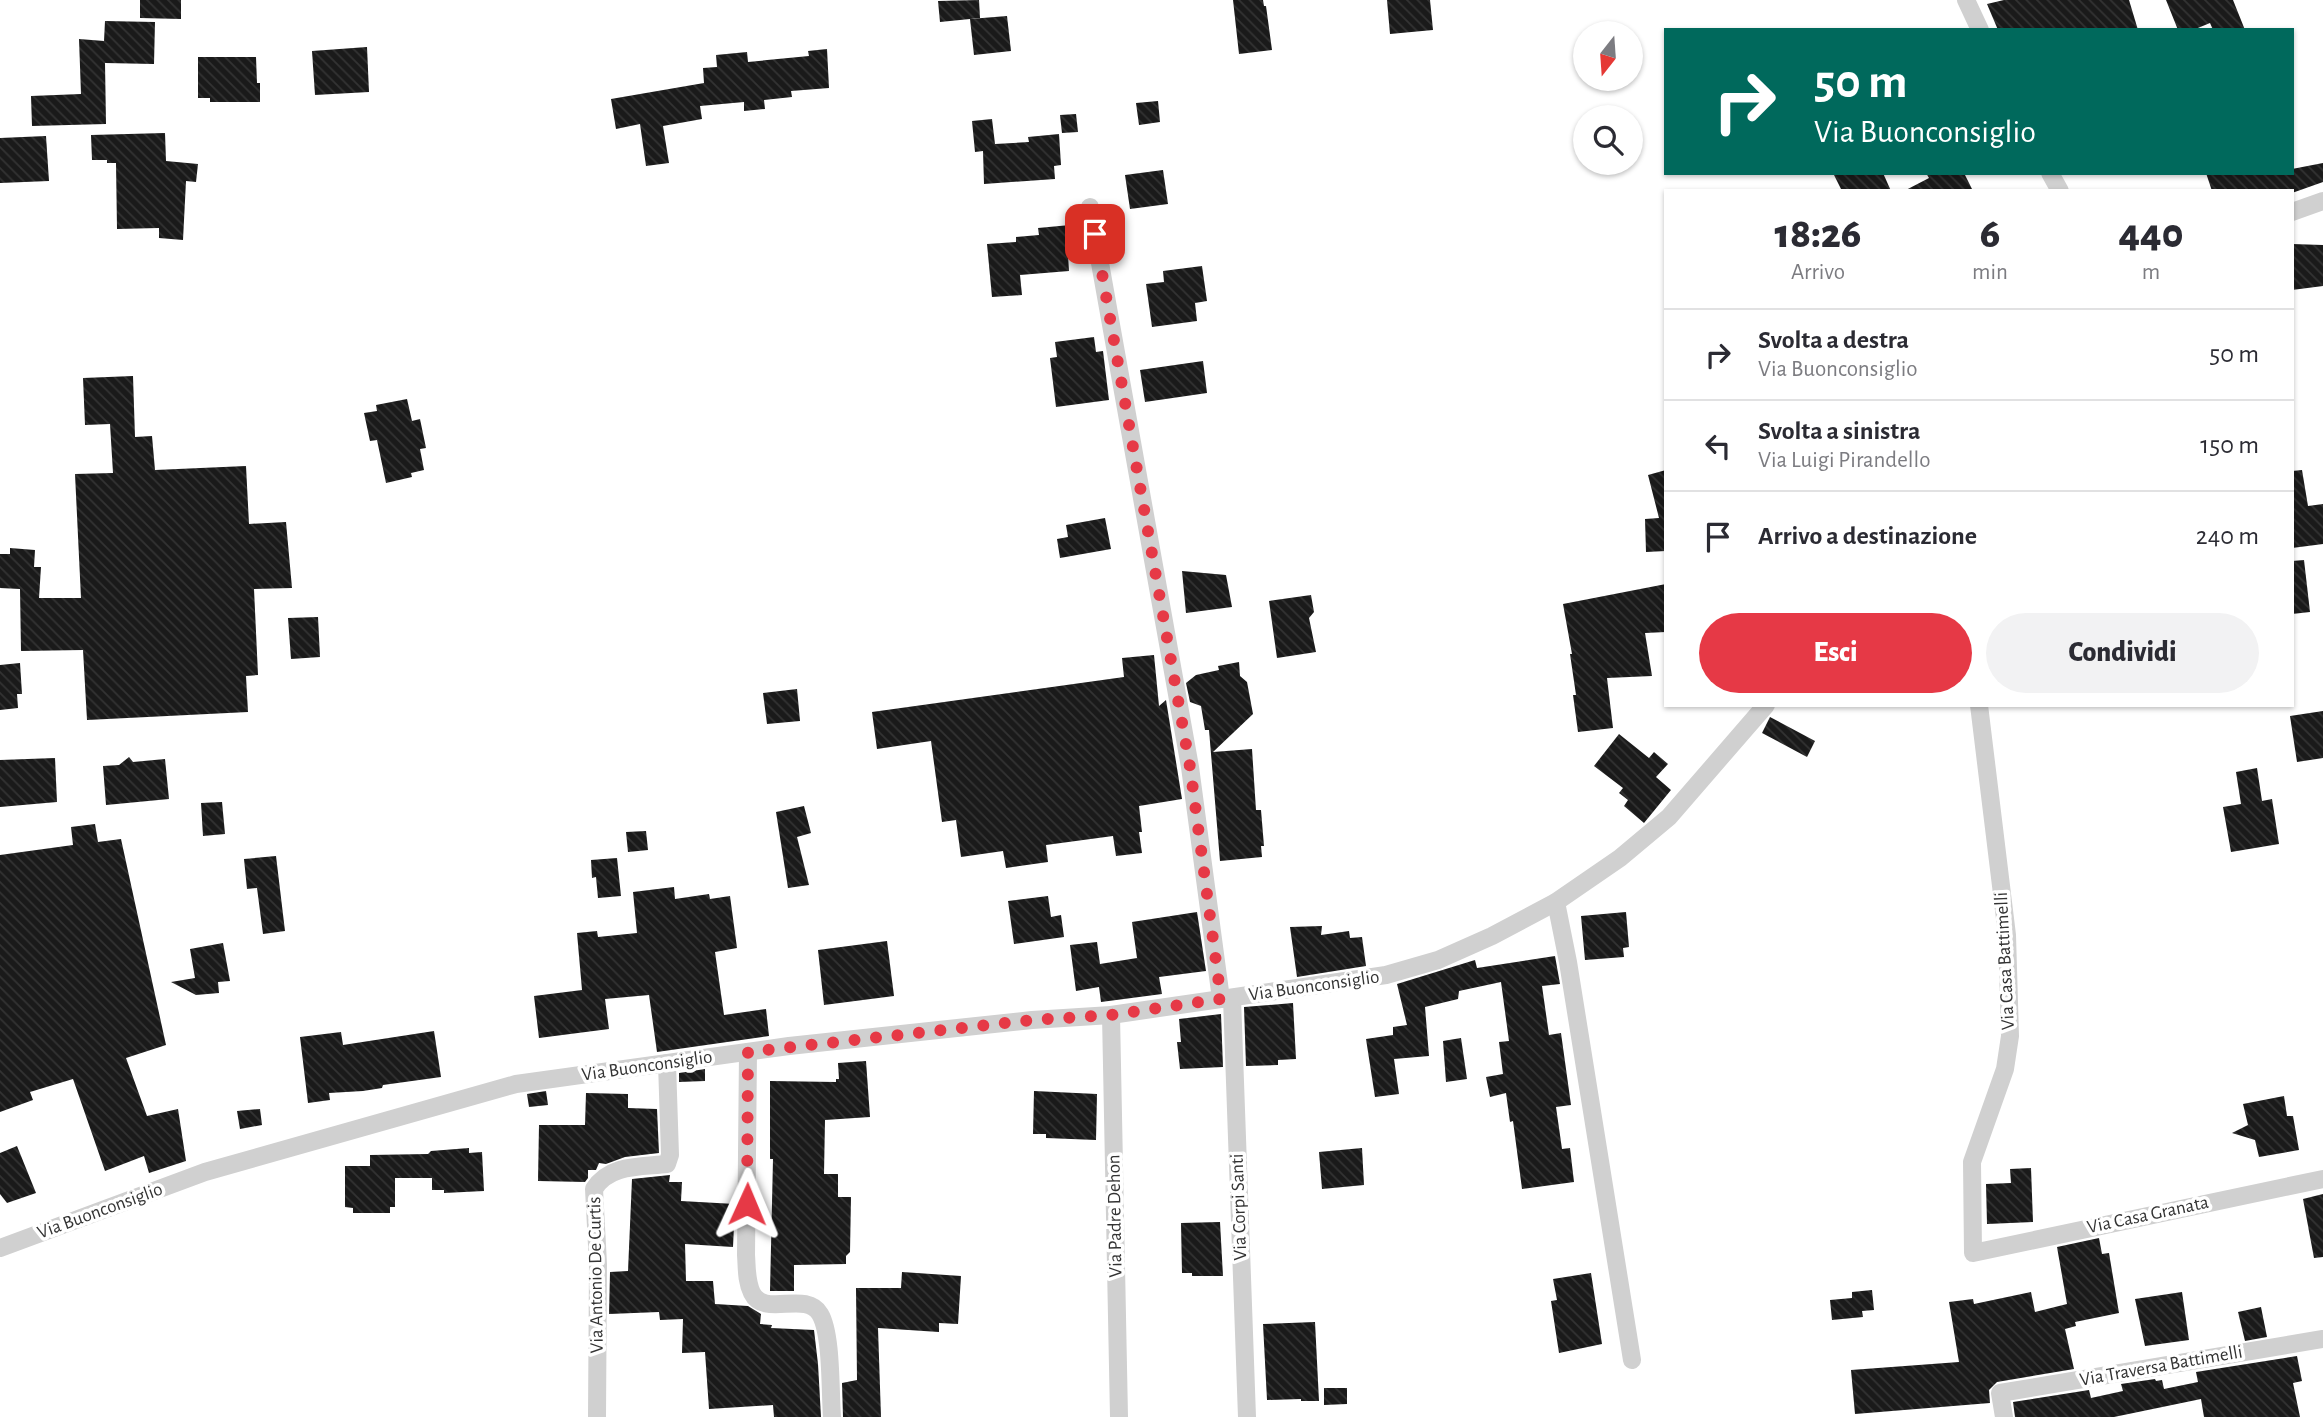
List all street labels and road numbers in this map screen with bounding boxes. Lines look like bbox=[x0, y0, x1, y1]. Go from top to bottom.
street label: Via Casa Battimelli bbox=[1992, 891, 2018, 1031]
street label: Via Buonconsiglio bbox=[1247, 967, 1381, 1005]
street label: Via Buonconsiglio bbox=[580, 1047, 714, 1085]
street label: Via Corpi Santi bbox=[1228, 1153, 1250, 1261]
street label: Via Padre Dehon bbox=[1104, 1154, 1126, 1278]
street label: Via Buonconsiglio bbox=[35, 1180, 165, 1242]
street label: Via Casa Granata bbox=[2085, 1193, 2211, 1237]
street label: Via Antonio De Curtis bbox=[585, 1196, 607, 1354]
street label: Via Traversa Battimelli bbox=[2078, 1342, 2244, 1390]

